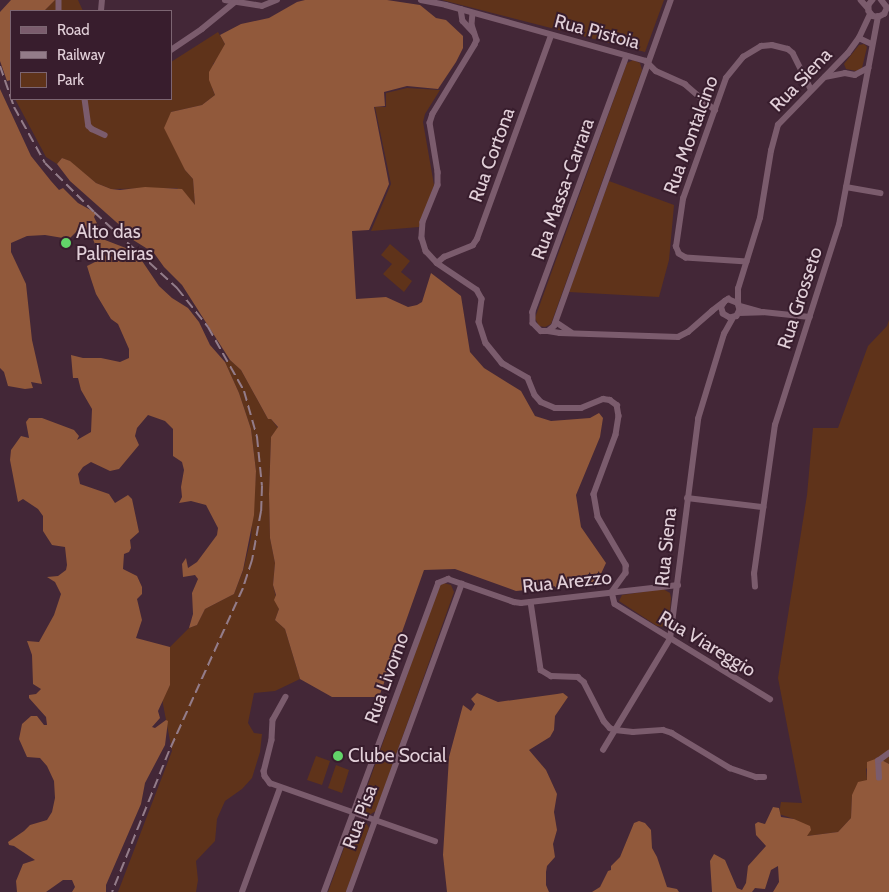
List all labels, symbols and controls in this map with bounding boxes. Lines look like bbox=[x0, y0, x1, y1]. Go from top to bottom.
legend bbox=[10, 10, 172, 100]
street label: Rua Pistoia bbox=[552, 10, 642, 54]
text: Road bbox=[57, 21, 90, 39]
street label: Rua Siena bbox=[765, 44, 837, 116]
text: Railway bbox=[57, 46, 105, 64]
text: Park bbox=[57, 71, 84, 89]
street label: Rua Montalcino bbox=[659, 73, 723, 197]
street label: Rua Cortona bbox=[464, 105, 520, 205]
street label: Rua Massa-Carrara bbox=[527, 115, 599, 263]
place label: Alto das Palmeiras bbox=[76, 221, 153, 265]
marker: Alto das Palmeiras bbox=[60, 237, 72, 249]
street label: Rua Grosseto bbox=[773, 244, 827, 352]
street label: Rua Siena bbox=[651, 506, 681, 588]
street label: Rua Arezzo bbox=[521, 566, 613, 598]
street label: Rua Viareggio bbox=[654, 606, 760, 682]
street label: Rua Livorno bbox=[360, 630, 414, 726]
place label: Clube Social bbox=[348, 745, 446, 767]
marker: Clube Social bbox=[332, 750, 344, 762]
street label: Rua Pisa bbox=[338, 782, 382, 852]

